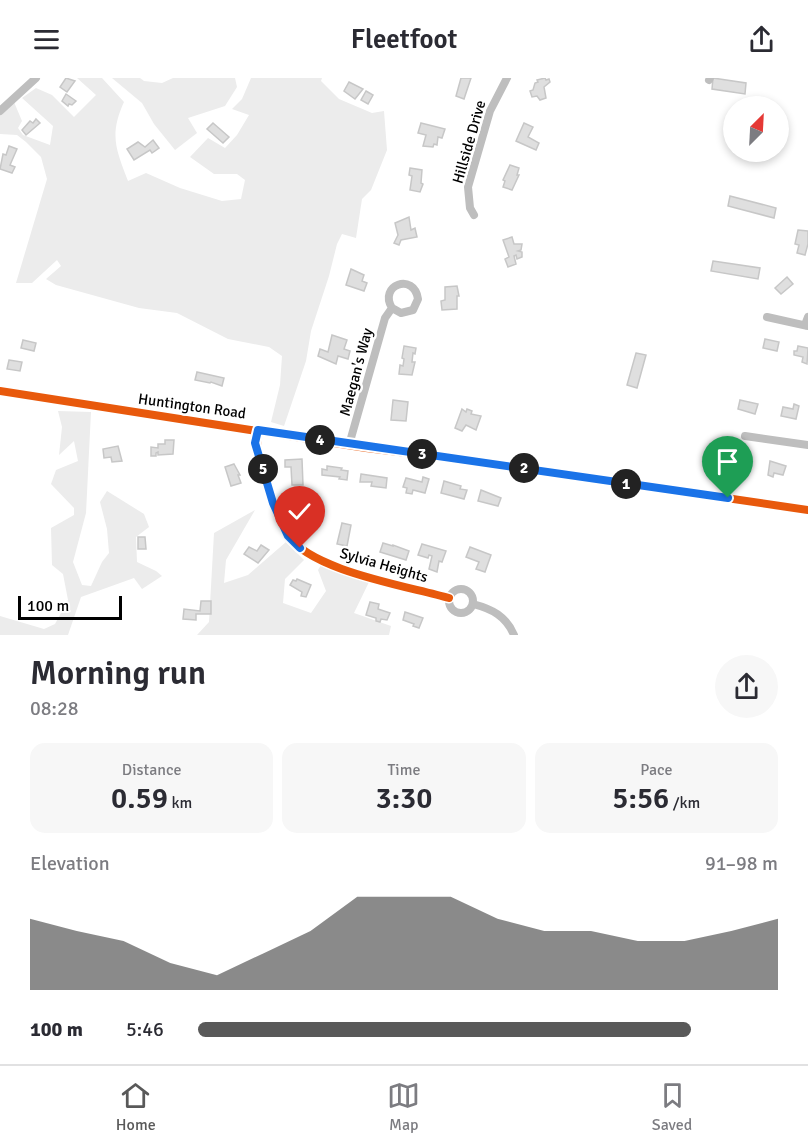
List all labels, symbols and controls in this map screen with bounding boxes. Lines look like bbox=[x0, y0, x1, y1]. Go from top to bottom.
icon: menu bbox=[30, 23, 63, 56]
text: Fleetfoot bbox=[351, 23, 457, 56]
icon: share bbox=[745, 23, 778, 56]
north arrow bbox=[723, 96, 789, 162]
map controls bbox=[723, 96, 789, 162]
street label: Hillside Drive bbox=[449, 98, 489, 186]
street label: Maegan's Way bbox=[336, 326, 376, 418]
street label: Huntington Road bbox=[137, 390, 247, 422]
pin: 4 bbox=[305, 425, 335, 455]
text: 4 bbox=[316, 430, 324, 450]
pin bbox=[702, 436, 753, 498]
pin: 3 bbox=[407, 439, 437, 469]
text: 3 bbox=[418, 444, 426, 464]
icon: arrive bbox=[711, 445, 744, 478]
pin: 2 bbox=[509, 453, 539, 483]
pin: 5 bbox=[248, 454, 278, 484]
text: 2 bbox=[520, 458, 528, 478]
text: 5 bbox=[259, 459, 267, 479]
pin: 1 bbox=[611, 469, 641, 499]
text: 1 bbox=[622, 474, 630, 494]
pin bbox=[274, 486, 325, 548]
icon: check bbox=[283, 495, 316, 528]
street label: Sylvia Heights bbox=[338, 544, 430, 586]
scale bar bbox=[18, 593, 122, 620]
text: 100 m bbox=[27, 596, 69, 616]
text: Morning run bbox=[30, 653, 206, 694]
button: share bbox=[715, 655, 778, 718]
text: 08:28 bbox=[30, 696, 79, 721]
text: Distance bbox=[122, 760, 181, 780]
text: Time bbox=[388, 760, 420, 780]
text: Pace bbox=[640, 760, 672, 780]
text: 0.59 bbox=[111, 780, 168, 817]
text: 3:30 bbox=[375, 780, 433, 817]
text: 5:56 bbox=[612, 780, 669, 817]
text: km bbox=[168, 793, 192, 813]
text: /km bbox=[669, 793, 700, 813]
text: Elevation bbox=[30, 851, 110, 876]
text: 91–98 m bbox=[705, 851, 778, 876]
text: 100 m bbox=[30, 1017, 83, 1042]
text: 5:46 bbox=[126, 1017, 164, 1042]
tab: Home bbox=[116, 1079, 156, 1135]
tab: Map bbox=[387, 1079, 420, 1135]
tab: Saved bbox=[652, 1079, 692, 1135]

